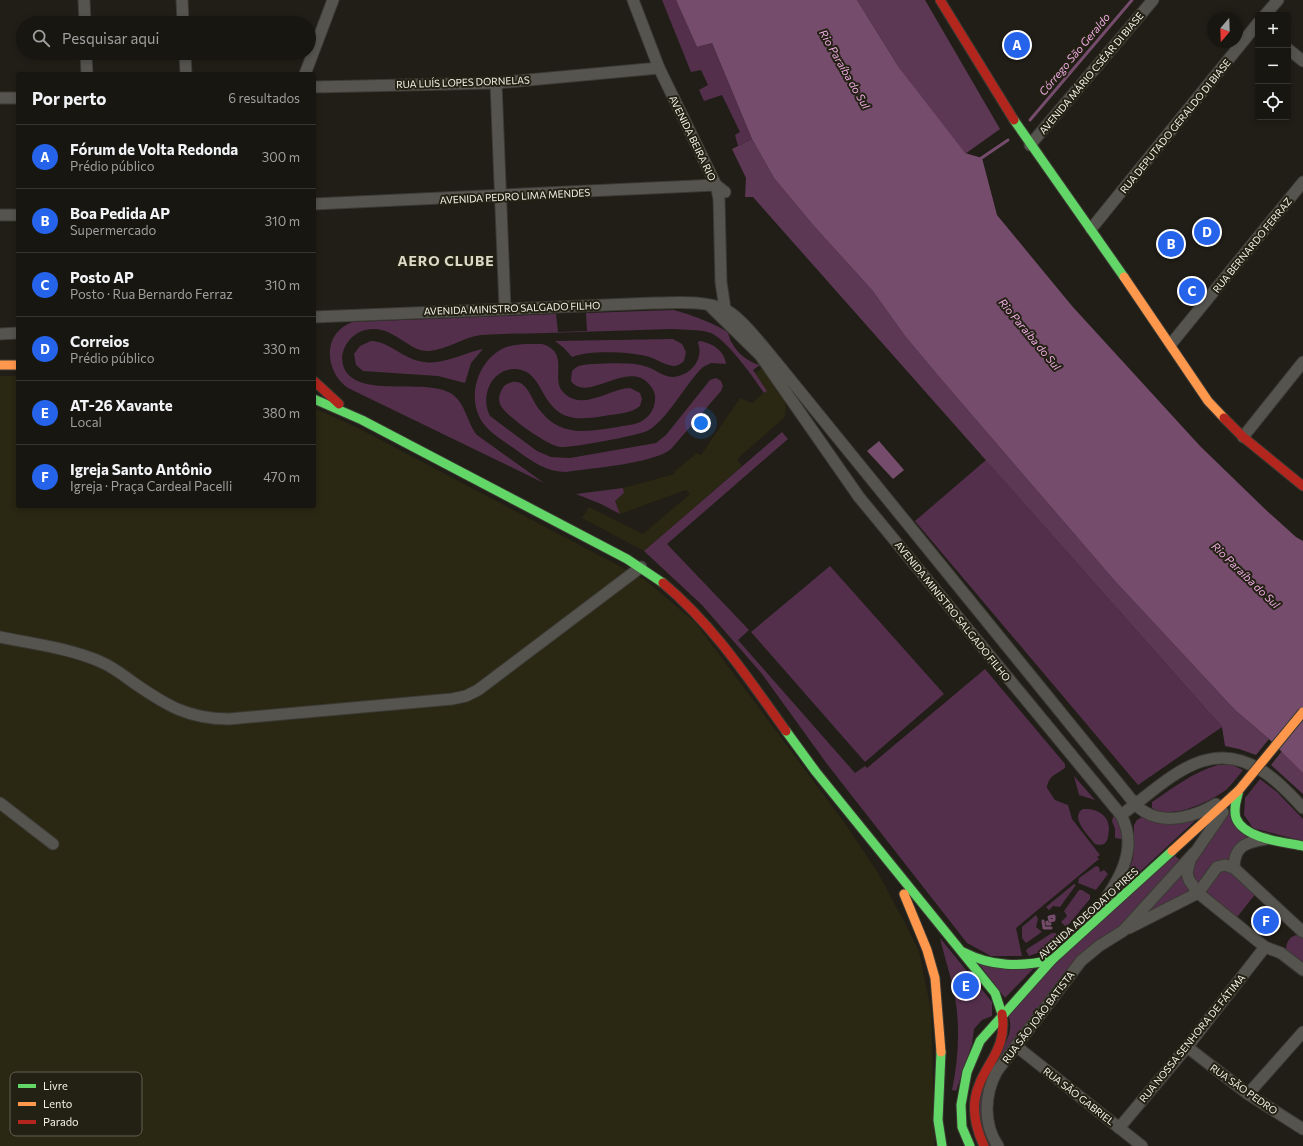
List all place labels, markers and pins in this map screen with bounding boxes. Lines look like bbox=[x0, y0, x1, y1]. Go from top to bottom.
pin: A bbox=[1004, 30, 1030, 60]
pin: D bbox=[1194, 217, 1220, 247]
pin: B bbox=[1158, 229, 1184, 259]
pin: C bbox=[1179, 276, 1205, 306]
pin: F bbox=[1253, 906, 1279, 936]
pin: E bbox=[953, 971, 979, 1001]

